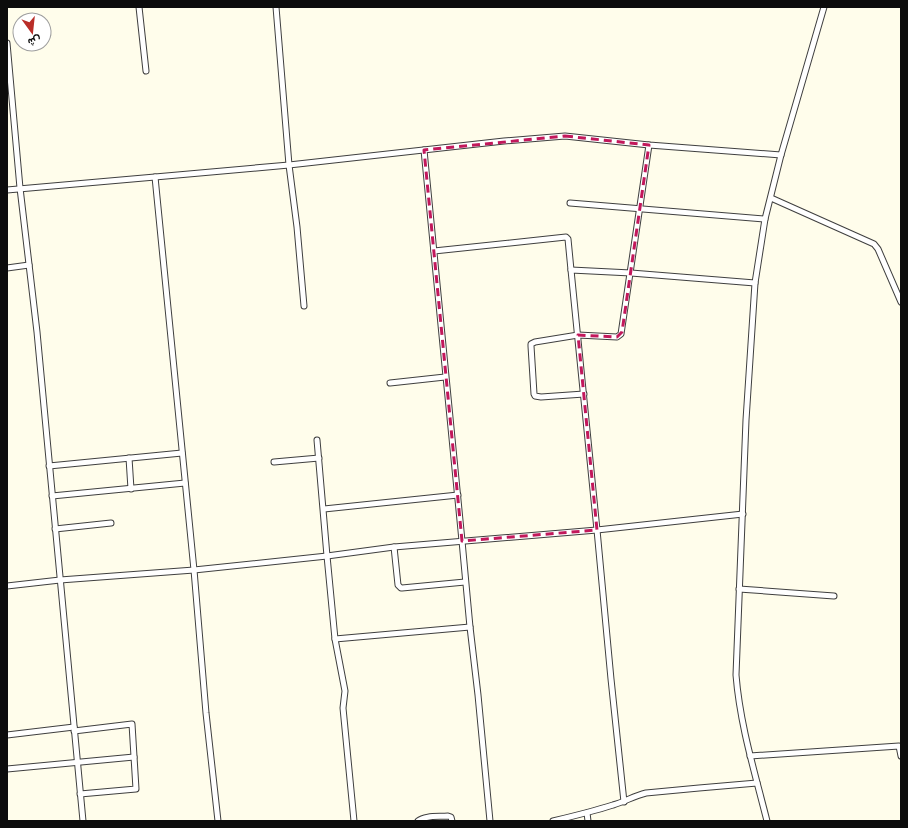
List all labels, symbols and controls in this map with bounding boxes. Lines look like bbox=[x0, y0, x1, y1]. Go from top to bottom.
north arrow bbox=[12, 12, 52, 52]
text: ش bbox=[26, 31, 43, 51]

